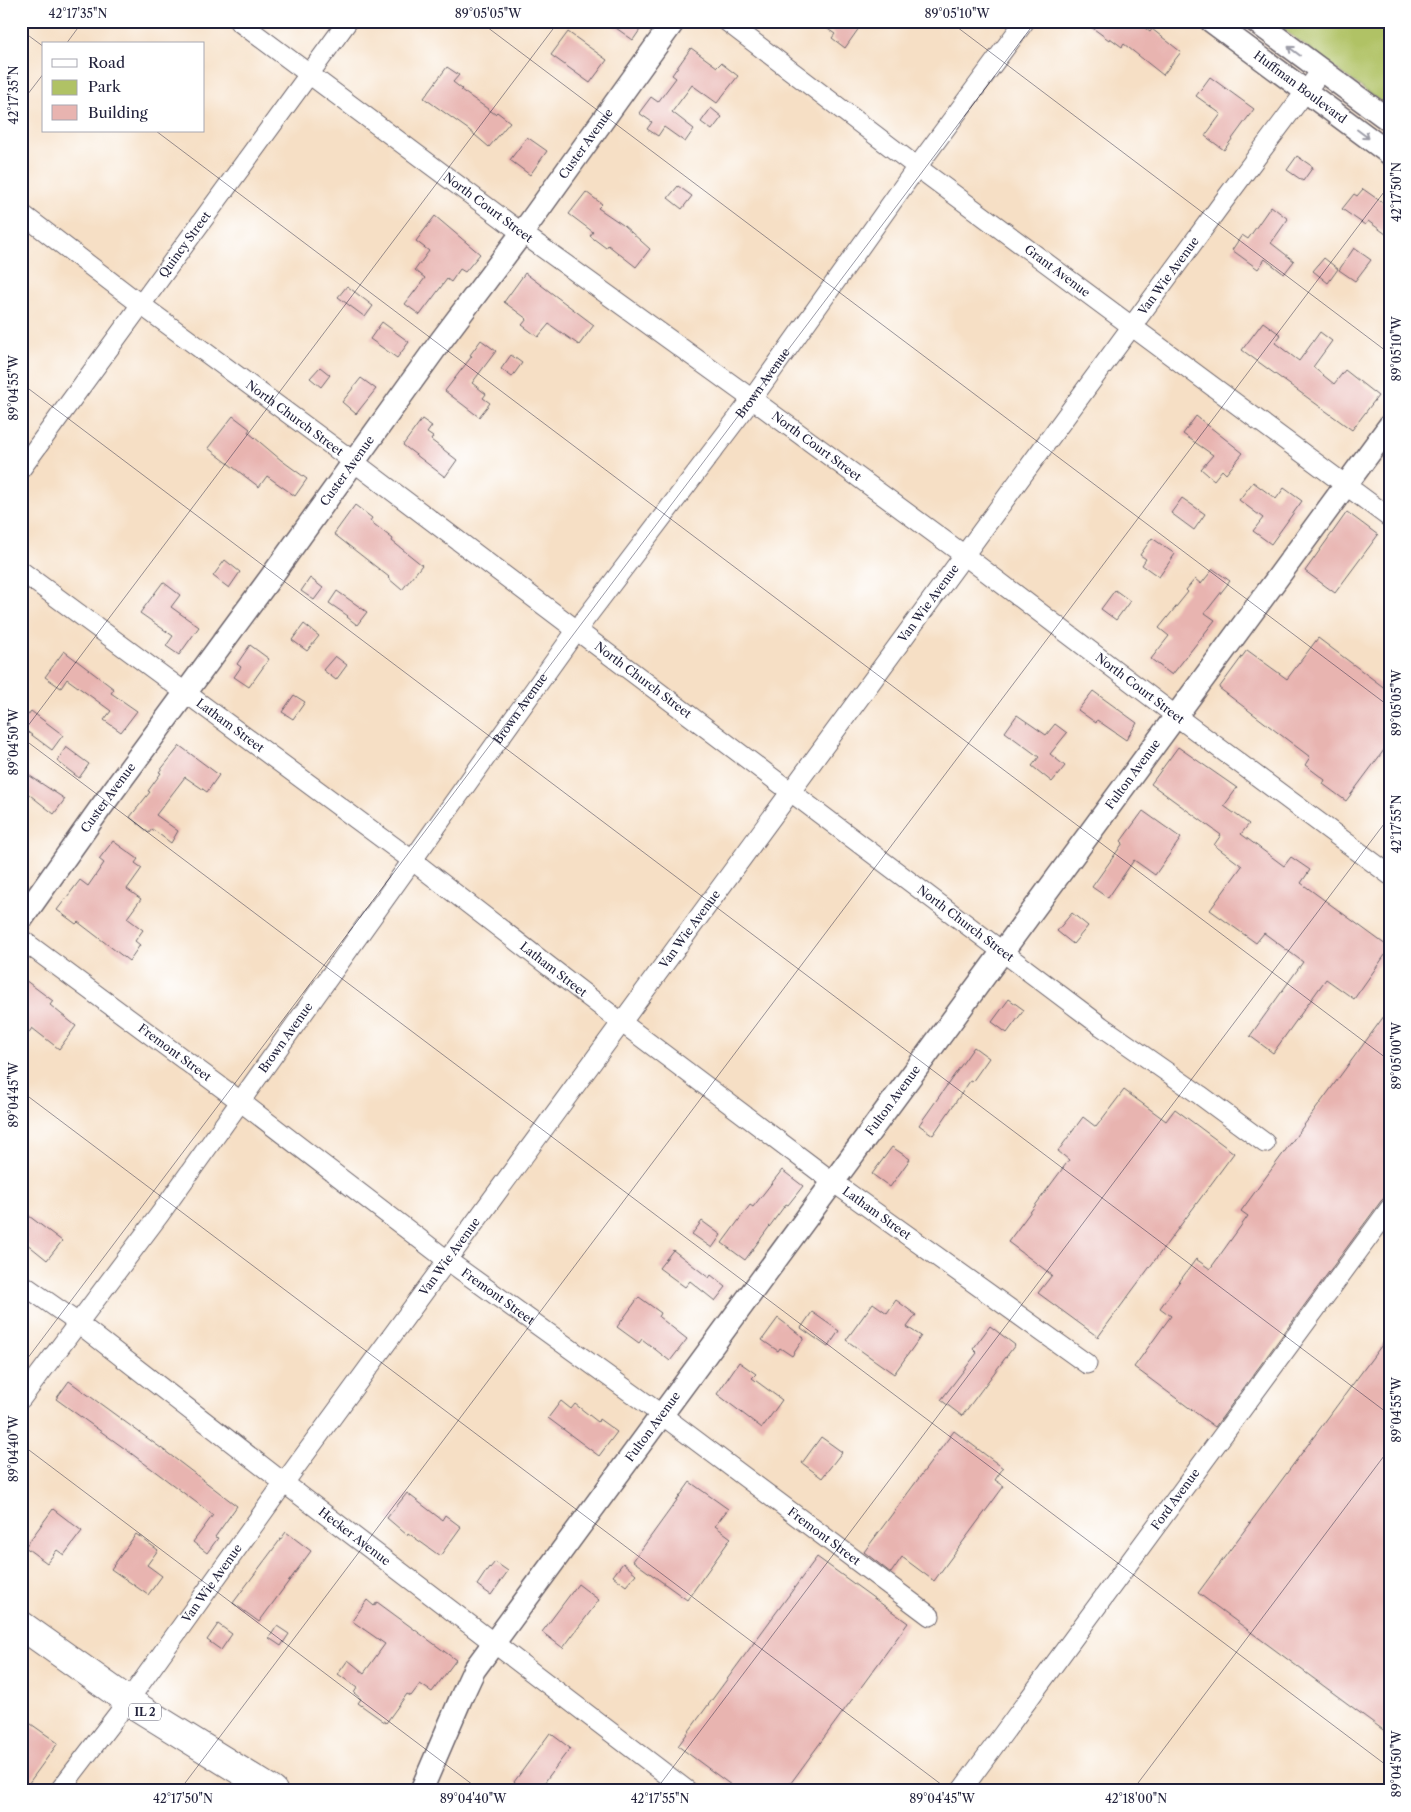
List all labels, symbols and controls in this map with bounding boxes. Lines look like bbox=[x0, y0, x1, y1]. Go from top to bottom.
text: 42°17'35"N bbox=[49, 6, 108, 21]
text: 89°05'05"W bbox=[455, 6, 522, 21]
text: 89°05'10"W bbox=[924, 6, 990, 21]
legend bbox=[42, 42, 205, 132]
one-way arrow bbox=[1288, 45, 1301, 56]
street label: Huffman Boulevard bbox=[1251, 47, 1350, 127]
text: Road bbox=[88, 53, 125, 72]
text: 42°17'35"N bbox=[6, 65, 21, 124]
text: Park bbox=[88, 77, 122, 96]
text: Building bbox=[88, 103, 148, 122]
street label: Custer Avenue bbox=[555, 105, 616, 182]
one-way arrow bbox=[1356, 128, 1369, 139]
text: 42°17'50"N bbox=[1389, 162, 1404, 222]
street label: North Court Street bbox=[441, 169, 537, 246]
street label: Quincy Street bbox=[155, 208, 214, 280]
street label: Van Wie Avenue bbox=[1134, 233, 1202, 318]
street label: Grant Avenue bbox=[1022, 241, 1094, 300]
text: 89°05'10"W bbox=[1389, 316, 1404, 382]
street label: Brown Avenue bbox=[732, 345, 793, 421]
text: 89°04'55"W bbox=[6, 354, 21, 421]
street label: North Church Street bbox=[243, 377, 347, 459]
street label: North Court Street bbox=[769, 408, 865, 484]
street label: Custer Avenue bbox=[316, 432, 377, 509]
street label: Van Wie Avenue bbox=[894, 561, 962, 646]
street label: North Church Street bbox=[592, 639, 695, 722]
street label: North Court Street bbox=[1093, 650, 1188, 727]
text: 89°05'05"W bbox=[1389, 669, 1404, 736]
street label: Brown Avenue bbox=[490, 670, 550, 747]
street label: Latham Street bbox=[193, 695, 268, 756]
text: 89°04'50"W bbox=[6, 708, 21, 775]
street label: Fulton Avenue bbox=[1102, 736, 1163, 812]
street label: Custer Avenue bbox=[77, 759, 138, 836]
text: 42°17'55"N bbox=[1389, 795, 1404, 853]
street label: North Church Street bbox=[914, 882, 1018, 965]
street label: Van Wie Avenue bbox=[655, 887, 723, 972]
street label: Latham Street bbox=[517, 939, 591, 1000]
street label: Brown Avenue bbox=[255, 999, 316, 1076]
street label: Fremont Street bbox=[135, 1020, 215, 1085]
text: 89°05'00"W bbox=[1389, 1021, 1404, 1090]
text: 89°04'45"W bbox=[6, 1061, 21, 1128]
street label: Fulton Avenue bbox=[862, 1062, 923, 1138]
street label: Latham Street bbox=[840, 1183, 915, 1243]
street label: Van Wie Avenue bbox=[415, 1214, 483, 1299]
street label: Fremont Street bbox=[458, 1265, 538, 1328]
text: 89°04'55"W bbox=[1389, 1376, 1404, 1443]
street label: Fulton Avenue bbox=[622, 1388, 683, 1465]
text: 89°04'40"W bbox=[6, 1415, 21, 1482]
street label: Ford Avenue bbox=[1148, 1465, 1203, 1533]
street label: Hecker Avenue bbox=[316, 1504, 394, 1569]
street label: Fremont Street bbox=[785, 1504, 864, 1569]
street label: Van Wie Avenue bbox=[178, 1541, 245, 1626]
road number: IL 2 bbox=[129, 1704, 161, 1720]
text: 89°04'50"W bbox=[1389, 1730, 1404, 1797]
text: 42°17'50"N bbox=[153, 1791, 213, 1806]
text: 89°04'40"W bbox=[440, 1791, 507, 1806]
text: 42°17'55"N bbox=[631, 1791, 689, 1806]
text: 89°04'45"W bbox=[909, 1791, 976, 1806]
text: 42°18'00"N bbox=[1105, 1791, 1167, 1806]

